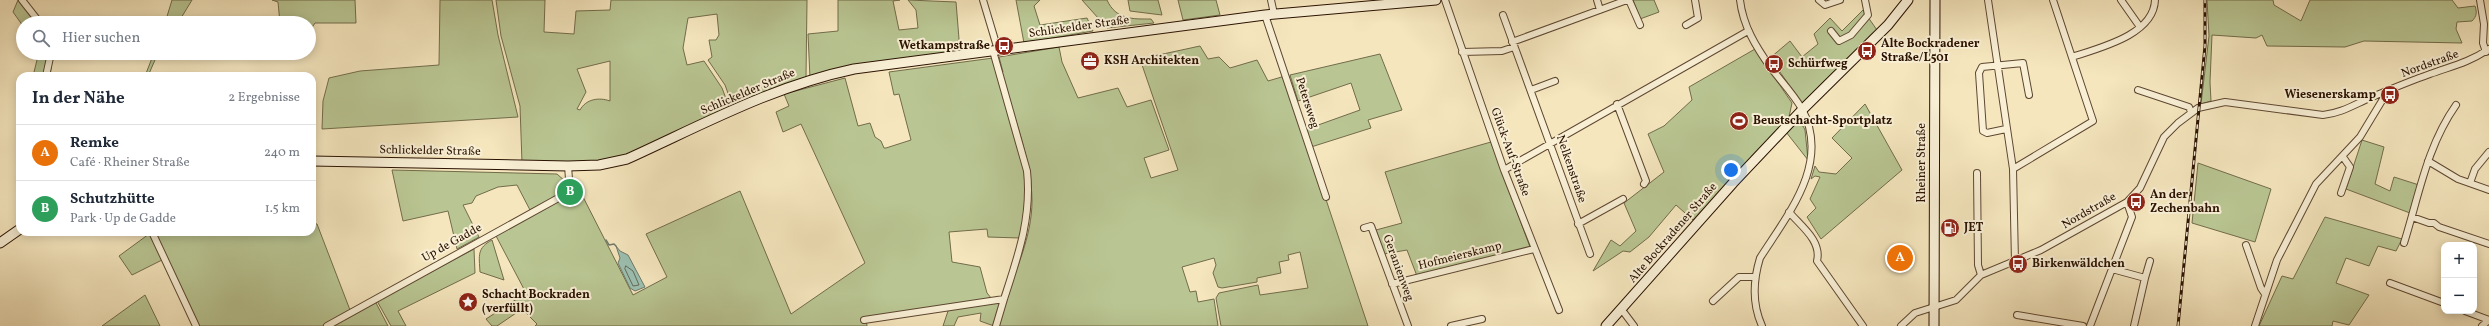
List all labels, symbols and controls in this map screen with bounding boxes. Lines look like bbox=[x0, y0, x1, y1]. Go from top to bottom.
street label: Schlickelder Straße bbox=[1028, 12, 1131, 42]
search box bbox=[16, 16, 316, 60]
icon: search bbox=[30, 27, 52, 49]
text: Hier suchen bbox=[62, 28, 140, 49]
bus stop icon: Wetkampstraße bbox=[993, 35, 1015, 57]
place label: Alte Bockradener Straße/L501 bbox=[1881, 36, 1980, 66]
place label: Wetkampstraße bbox=[899, 38, 990, 54]
bus stop icon: Alte Bockradener Straße/L501 bbox=[1856, 40, 1878, 62]
street label: Nordstraße bbox=[2399, 46, 2461, 82]
office icon: KSH Architekten bbox=[1079, 50, 1101, 72]
place label: KSH Architekten bbox=[1104, 53, 1199, 69]
bus stop icon: Schürfweg bbox=[1763, 53, 1785, 75]
place label: Schürfweg bbox=[1788, 56, 1848, 72]
street label: Schlickelder Straße bbox=[698, 65, 798, 119]
street label: Petersweg bbox=[1291, 75, 1323, 131]
bus stop icon: Wiesenerskamp bbox=[2379, 84, 2401, 106]
text: In der Nähe bbox=[32, 87, 125, 110]
place label: Wiesenerskamp bbox=[2284, 87, 2376, 103]
text: 2 Ergebnisse bbox=[228, 89, 300, 107]
street label: Glück-Auf-Straße bbox=[1487, 105, 1534, 199]
sports icon: Beustschacht-Sportplatz bbox=[1728, 110, 1750, 132]
place label: Beustschacht-Sportplatz bbox=[1753, 113, 1892, 129]
street label: Rheiner Straße bbox=[1914, 123, 1930, 203]
text: Remke bbox=[70, 133, 119, 154]
street label: Nelkenstraße bbox=[1552, 133, 1590, 205]
street label: Schlickelder Straße bbox=[379, 142, 481, 160]
text: A bbox=[40, 144, 50, 162]
text: 240 m bbox=[264, 144, 300, 162]
text: Café · Rheiner Straße bbox=[70, 154, 190, 172]
your location bbox=[1721, 160, 1741, 180]
pin: B bbox=[557, 177, 583, 207]
street label: Alte Bockradener Straße bbox=[1625, 179, 1721, 287]
place label: An der Zechenbahn bbox=[2150, 187, 2220, 217]
text: Schutzhütte bbox=[70, 189, 155, 210]
street label: Nordstraße bbox=[2059, 189, 2119, 233]
bus stop icon: An der Zechenbahn bbox=[2125, 191, 2147, 213]
text: B bbox=[41, 200, 49, 218]
text: 1.5 km bbox=[265, 200, 300, 218]
text: Park · Up de Gadde bbox=[70, 210, 176, 228]
fuel station icon: JET bbox=[1939, 217, 1961, 239]
street label: Up de Gadde bbox=[419, 220, 485, 266]
place label: JET bbox=[1963, 220, 1984, 236]
street label: Geranienweg bbox=[1379, 233, 1417, 303]
street label: Hofmeierskamp bbox=[1417, 238, 1503, 274]
map controls bbox=[2441, 242, 2477, 314]
button: + bbox=[2441, 242, 2477, 278]
pin: A bbox=[1887, 243, 1913, 273]
bus stop icon: Birkenwäldchen bbox=[2007, 253, 2029, 275]
place label: Birkenwäldchen bbox=[2032, 256, 2125, 272]
button: − bbox=[2441, 278, 2477, 314]
place label: Schacht Bockraden (verfüllt) bbox=[482, 287, 590, 317]
place icon: Schacht Bockraden (verfüllt) bbox=[457, 291, 479, 313]

